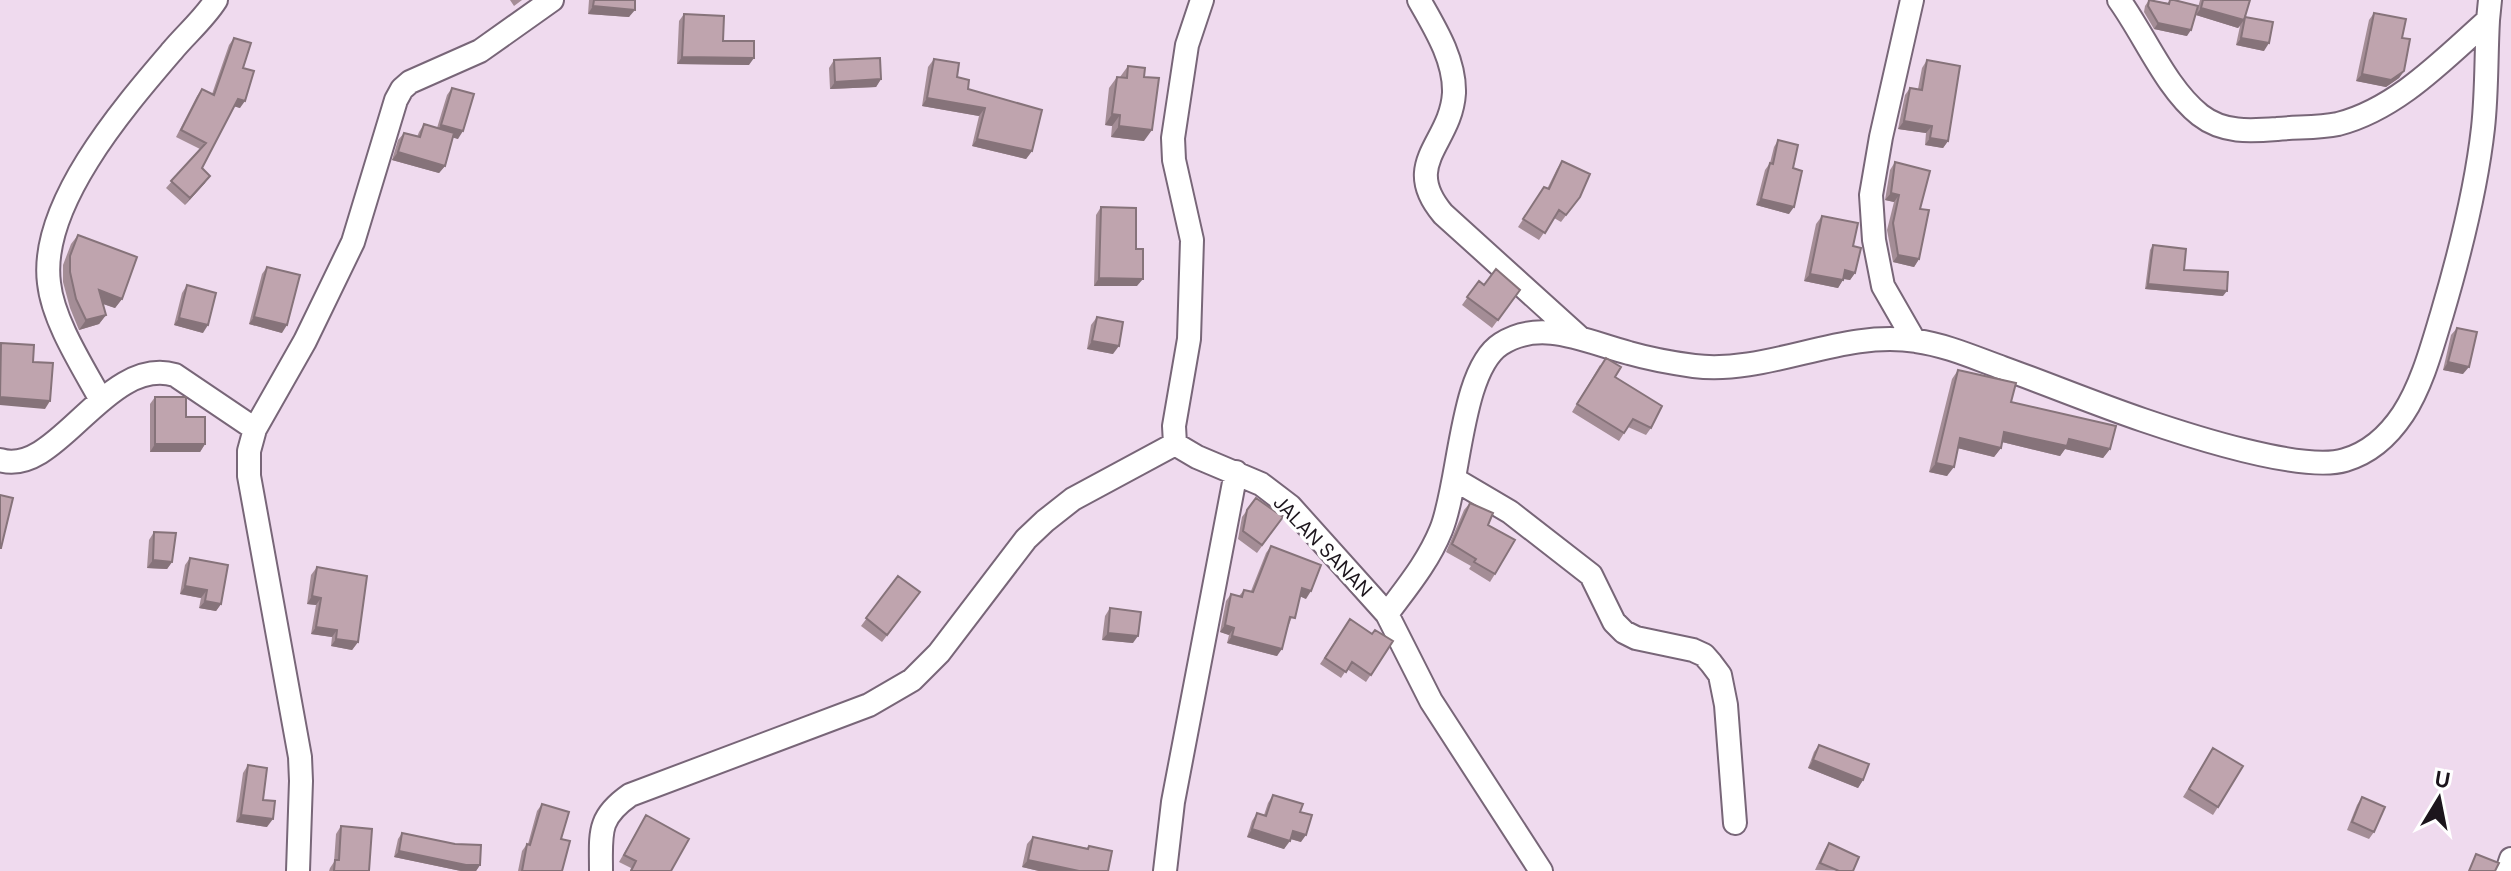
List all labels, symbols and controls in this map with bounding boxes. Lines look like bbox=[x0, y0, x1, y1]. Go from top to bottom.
street label: JALAN SANAN bbox=[1268, 490, 1378, 602]
north arrow bbox=[2399, 759, 2479, 839]
text: U bbox=[2432, 764, 2452, 795]

